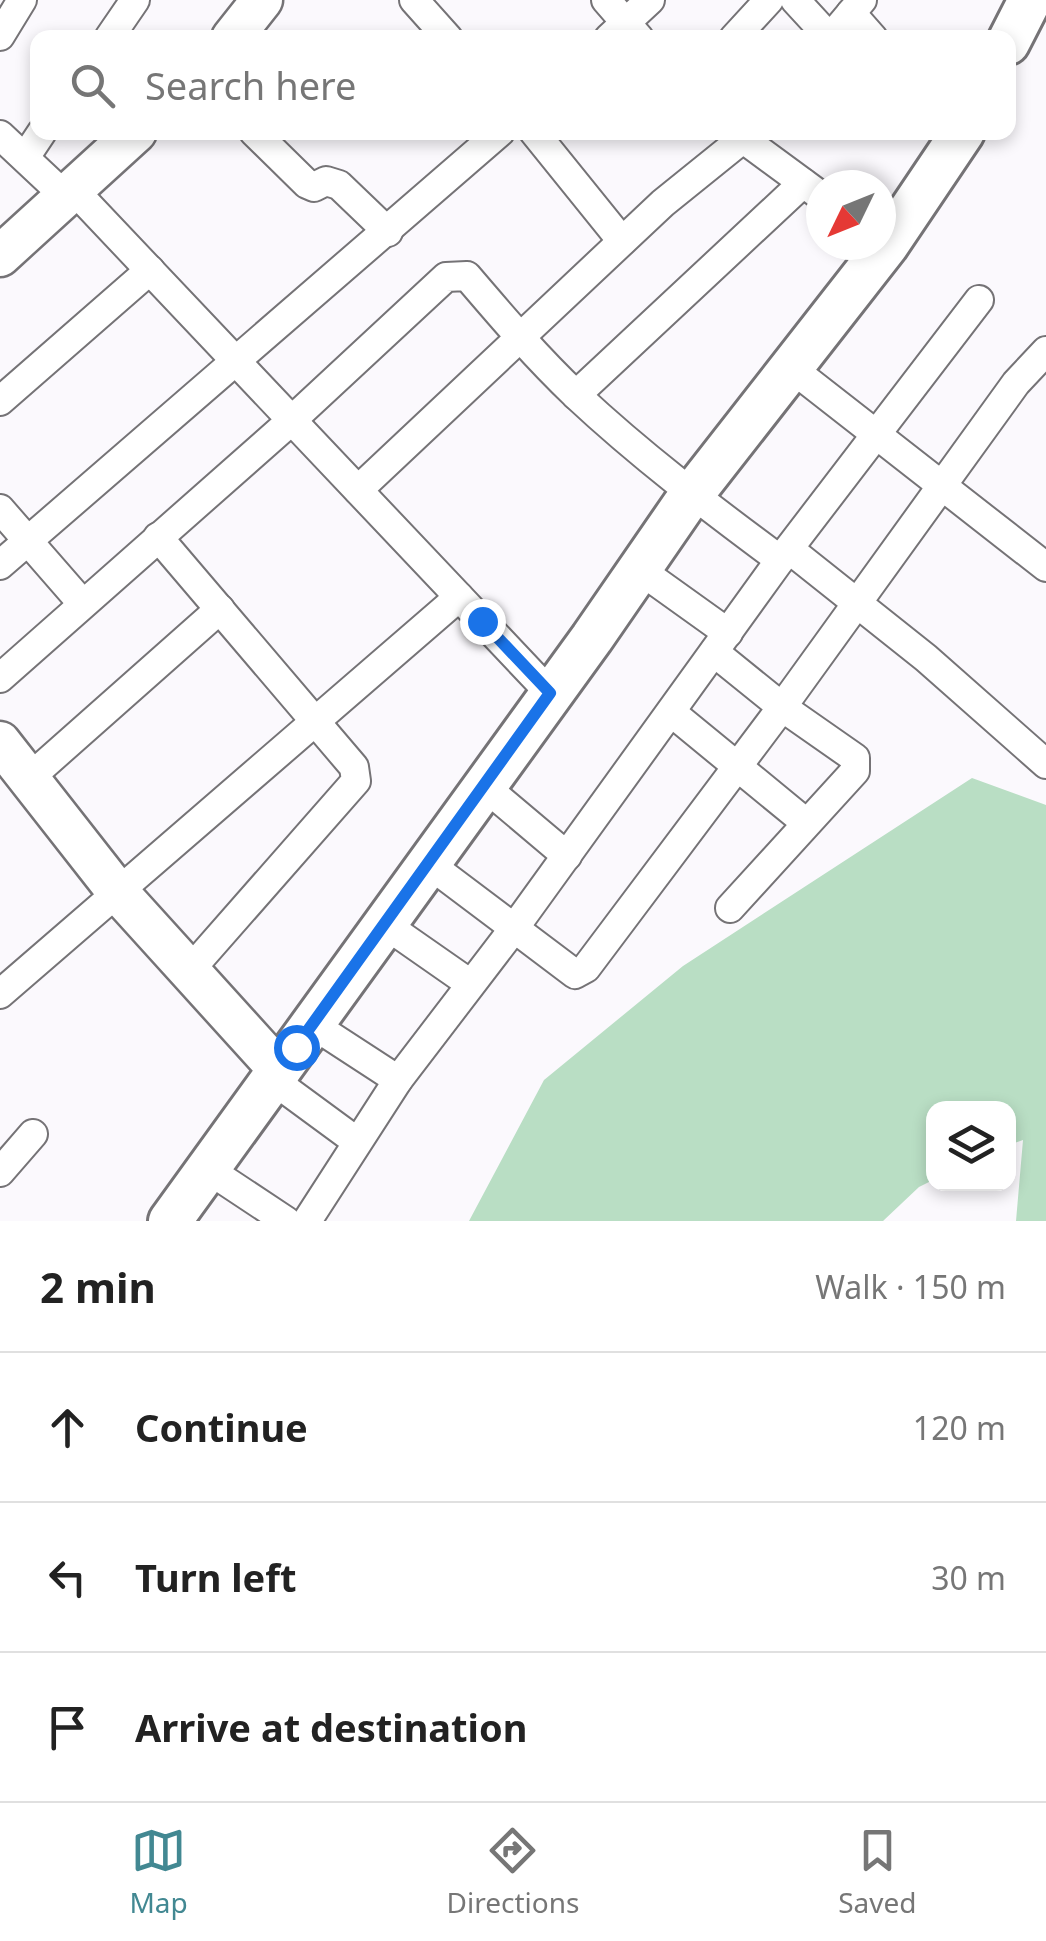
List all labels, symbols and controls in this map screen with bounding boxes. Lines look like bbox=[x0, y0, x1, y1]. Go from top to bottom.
search box bbox=[30, 30, 1016, 140]
icon: search bbox=[65, 58, 120, 113]
text: Search here bbox=[145, 59, 356, 111]
north arrow bbox=[806, 170, 896, 260]
route end bbox=[460, 599, 506, 645]
route start bbox=[274, 1025, 320, 1071]
map controls bbox=[926, 1101, 1016, 1191]
button: layers bbox=[926, 1101, 1016, 1191]
text: 2 min bbox=[40, 1258, 156, 1315]
text: Walk · 150 m bbox=[815, 1265, 1006, 1308]
icon: ahead bbox=[40, 1400, 95, 1455]
text: Continue bbox=[135, 1401, 308, 1453]
text: 120 m bbox=[913, 1406, 1006, 1449]
icon: left bbox=[40, 1550, 95, 1605]
text: Turn left bbox=[135, 1551, 297, 1603]
text: 30 m bbox=[931, 1556, 1006, 1599]
icon: arrive bbox=[40, 1700, 95, 1755]
text: Arrive at destination bbox=[135, 1701, 527, 1753]
tab: Map bbox=[129, 1823, 188, 1921]
tab: Directions bbox=[447, 1823, 579, 1921]
tab: Saved bbox=[838, 1823, 917, 1921]

